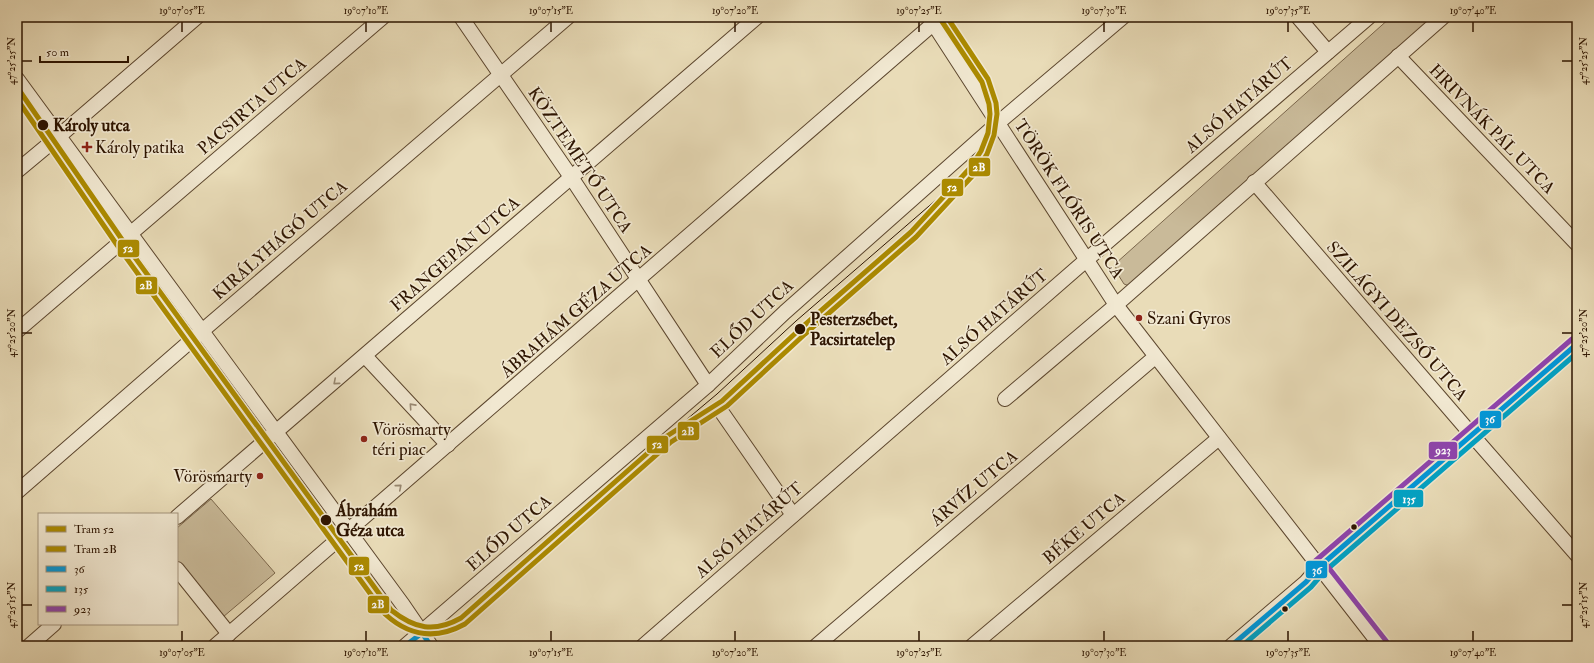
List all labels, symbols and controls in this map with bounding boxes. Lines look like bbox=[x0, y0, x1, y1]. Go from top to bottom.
text: 19°07'05"E bbox=[159, 5, 205, 17]
text: 19°07'10"E bbox=[344, 5, 388, 17]
text: 19°07'15"E bbox=[529, 5, 573, 17]
text: 19°07'20"E bbox=[712, 5, 758, 17]
text: 19°07'25"E bbox=[896, 5, 942, 17]
text: 19°07'30"E bbox=[1082, 5, 1127, 17]
text: 19°07'35"E bbox=[1266, 5, 1310, 17]
text: 19°07'40"E bbox=[1450, 5, 1496, 17]
text: 47°25'25"N bbox=[6, 37, 18, 85]
text: 47°25'25"N bbox=[1578, 37, 1590, 85]
scale bar bbox=[40, 38, 128, 64]
text: 50 m bbox=[46, 45, 70, 60]
street label: ALSÓ HATÁRÚT bbox=[1180, 52, 1297, 158]
street label: PACSIRTA UTCA bbox=[193, 53, 311, 159]
street label: HRIVNÁK PÁL UTCA bbox=[1425, 59, 1560, 198]
street label: KÖZTEMETŐ UTCA bbox=[523, 82, 638, 237]
place label: Károly utca bbox=[53, 115, 131, 137]
street label: TÖRÖK FLÓRIS UTCA bbox=[1010, 115, 1129, 283]
marker: Károly utca bbox=[36, 118, 50, 132]
place label: Károly patika bbox=[95, 137, 185, 159]
marker: Károly patika bbox=[82, 142, 92, 152]
line badge: 2B bbox=[968, 157, 991, 177]
text: 2B bbox=[973, 161, 985, 174]
street label: KIRÁLYHÁGÓ UTCA bbox=[208, 175, 352, 304]
line badge: 52 bbox=[941, 178, 964, 197]
text: 52 bbox=[947, 181, 958, 194]
street label: FRANGEPÁN UTCA bbox=[385, 191, 524, 316]
street label: SZILÁGYI DEZSŐ UTCA bbox=[1322, 236, 1473, 405]
line badge: 52 bbox=[117, 239, 140, 258]
street label: ÁBRAHÁM GÉZA UTCA bbox=[495, 239, 656, 383]
text: 52 bbox=[123, 242, 134, 255]
street label: ALSÓ HATÁRÚT bbox=[935, 264, 1052, 370]
street label: ELŐD UTCA bbox=[705, 274, 798, 363]
line badge: 2B bbox=[135, 276, 158, 295]
text: 2B bbox=[140, 279, 152, 292]
place label: Szani Gyros bbox=[1147, 308, 1231, 330]
text: 47°25'20"N bbox=[6, 309, 18, 357]
place label: Pesterzsébet, Pacsirtatelep bbox=[810, 309, 898, 351]
text: 47°25'20"N bbox=[1578, 309, 1590, 357]
marker: Szani Gyros bbox=[1134, 313, 1144, 323]
marker: Pesterzsébet, Pacsirtatelep bbox=[793, 322, 807, 336]
one-way arrow bbox=[333, 377, 341, 384]
one-way arrow bbox=[409, 403, 417, 411]
line badge: 36 bbox=[1479, 410, 1502, 429]
text: 36 bbox=[1485, 413, 1496, 426]
place label: Vörösmarty téri piac bbox=[372, 419, 451, 461]
line badge: 2B bbox=[677, 421, 700, 441]
text: 2B bbox=[682, 425, 694, 438]
marker: Vörösmarty téri piac bbox=[359, 434, 369, 444]
line badge: 52 bbox=[646, 435, 669, 454]
text: 52 bbox=[652, 438, 663, 451]
line badge: 923 bbox=[1428, 441, 1458, 460]
text: 923 bbox=[1434, 444, 1451, 457]
street label: ÁRVÍZ UTCA bbox=[925, 445, 1022, 531]
place label: Vörösmarty bbox=[173, 466, 253, 488]
marker: Vörösmarty bbox=[255, 471, 265, 481]
street label: ALSÓ HATÁRÚT bbox=[690, 477, 807, 583]
one-way arrow bbox=[394, 485, 402, 492]
street label: BÉKE UTCA bbox=[1038, 487, 1130, 569]
street label: ELŐD UTCA bbox=[462, 489, 556, 576]
line badge: 135 bbox=[1393, 489, 1424, 508]
text: 135 bbox=[1403, 493, 1416, 506]
place label: Ábrahám Géza utca bbox=[335, 498, 405, 541]
legend bbox=[38, 513, 178, 625]
marker: Ábrahám Géza utca bbox=[319, 513, 333, 527]
text: Tram 52 bbox=[74, 522, 114, 537]
unlabelled marker bbox=[1349, 522, 1359, 532]
text: Tram 2B bbox=[74, 542, 117, 557]
line badge: 52 bbox=[348, 556, 370, 576]
text: 52 bbox=[354, 560, 365, 573]
line badge: 36 bbox=[1305, 560, 1328, 579]
text: 36 bbox=[74, 562, 86, 577]
text: 36 bbox=[1312, 564, 1323, 577]
text: 47°25'15"N bbox=[6, 582, 18, 628]
text: 135 bbox=[74, 582, 89, 597]
text: 47°25'15"N bbox=[1578, 582, 1590, 628]
line badge: 2B bbox=[367, 595, 390, 614]
text: 2B bbox=[372, 598, 384, 611]
text: 923 bbox=[73, 602, 91, 617]
unlabelled marker bbox=[1280, 604, 1290, 614]
text: 19°07'05"E bbox=[159, 647, 205, 659]
text: 19°07'10"E bbox=[344, 647, 388, 659]
text: 19°07'15"E bbox=[529, 647, 573, 659]
text: 19°07'20"E bbox=[712, 647, 758, 659]
text: 19°07'25"E bbox=[896, 647, 942, 659]
text: 19°07'30"E bbox=[1082, 647, 1127, 659]
text: 19°07'35"E bbox=[1266, 647, 1310, 659]
text: 19°07'40"E bbox=[1450, 647, 1496, 659]

